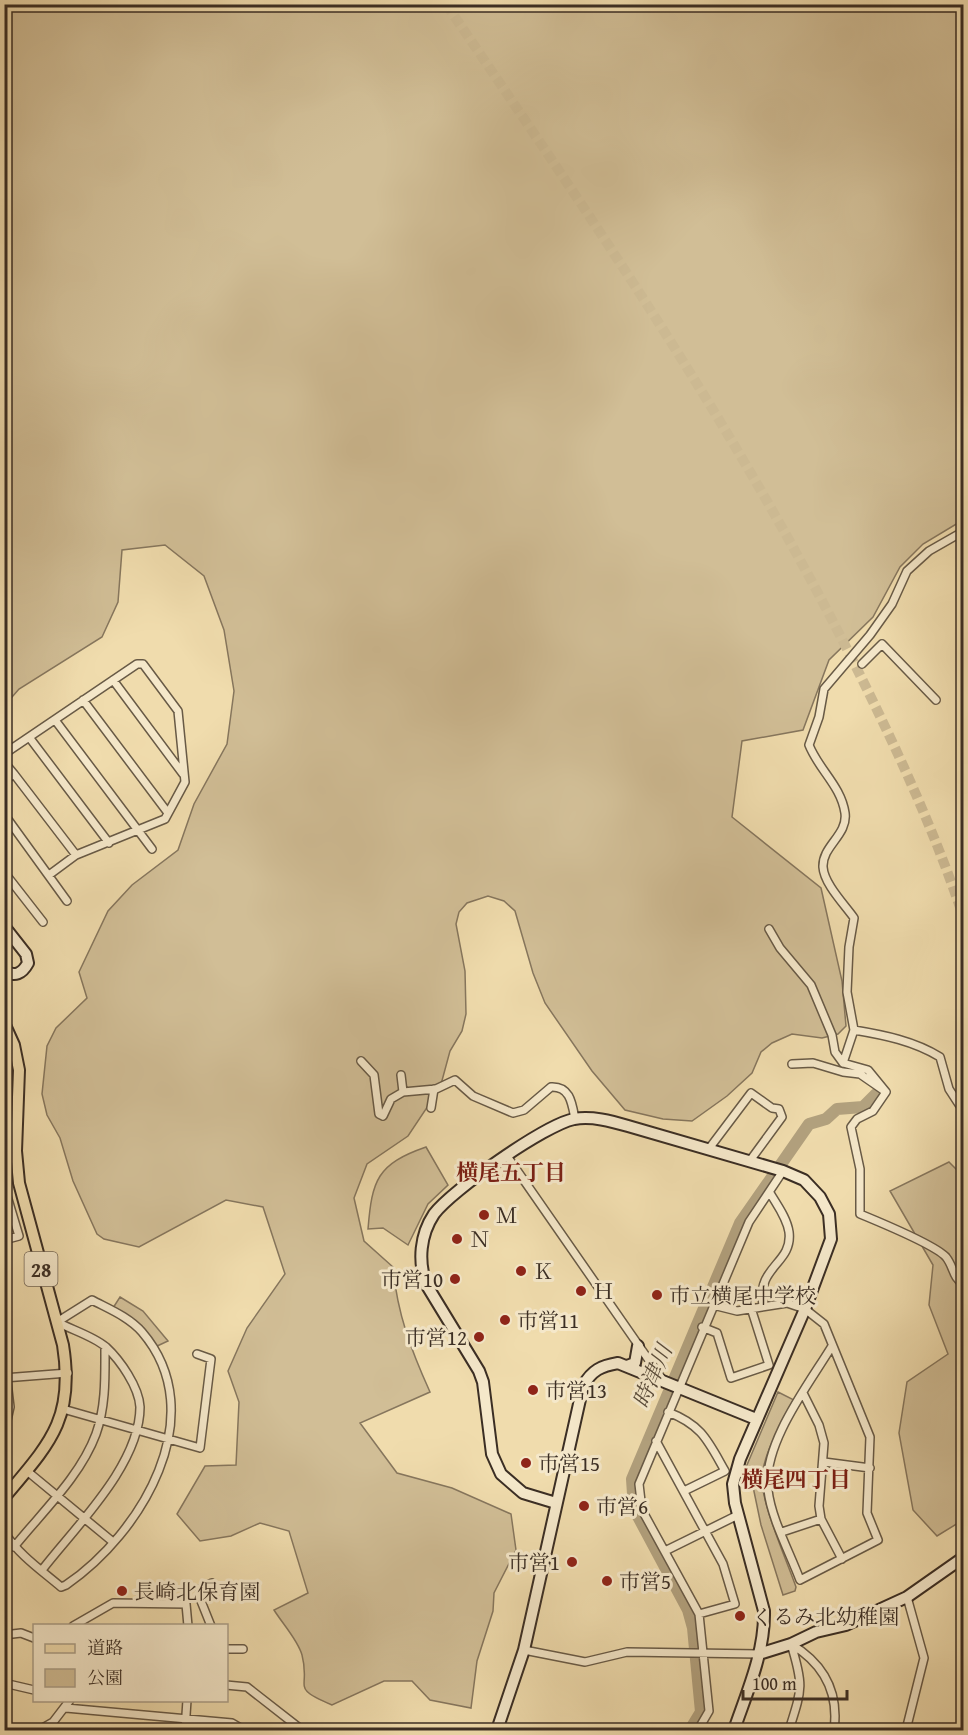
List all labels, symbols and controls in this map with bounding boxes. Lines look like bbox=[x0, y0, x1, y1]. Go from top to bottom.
district label: 横尾五丁目 bbox=[456, 1156, 566, 1188]
place label: Ｍ bbox=[496, 1200, 517, 1231]
marker: Ｍ bbox=[477, 1208, 491, 1222]
place label: Ｎ bbox=[469, 1224, 490, 1255]
marker: Ｎ bbox=[450, 1232, 464, 1246]
road number: 28 bbox=[24, 1252, 57, 1286]
place label: Ｋ bbox=[533, 1256, 554, 1287]
place label: 市営10 bbox=[381, 1264, 443, 1295]
marker: Ｋ bbox=[514, 1264, 528, 1278]
marker: 市営10 bbox=[448, 1272, 462, 1286]
place label: Ｈ bbox=[593, 1276, 614, 1307]
place label: 市立横尾中学校 bbox=[669, 1280, 816, 1311]
marker: Ｈ bbox=[574, 1284, 588, 1298]
marker: 市立横尾中学校 bbox=[650, 1288, 664, 1302]
place label: 市営11 bbox=[517, 1305, 579, 1336]
marker: 市営11 bbox=[498, 1313, 512, 1327]
place label: 市営12 bbox=[405, 1322, 467, 1353]
marker: 市営12 bbox=[472, 1330, 486, 1344]
water label: 時津川 bbox=[624, 1338, 680, 1413]
place label: 市営13 bbox=[545, 1375, 607, 1406]
marker: 市営13 bbox=[526, 1383, 540, 1397]
place label: 市営15 bbox=[538, 1448, 600, 1479]
marker: 市営15 bbox=[519, 1456, 533, 1470]
district label: 横尾四丁目 bbox=[741, 1463, 851, 1495]
place label: 市営6 bbox=[596, 1491, 648, 1522]
marker: 市営6 bbox=[577, 1499, 591, 1513]
place label: 市営1 bbox=[508, 1547, 560, 1578]
marker: 市営1 bbox=[565, 1555, 579, 1569]
place label: 市営5 bbox=[619, 1566, 671, 1597]
marker: 市営5 bbox=[600, 1574, 614, 1588]
place label: 長崎北保育園 bbox=[134, 1576, 260, 1607]
marker: 長崎北保育園 bbox=[115, 1584, 129, 1598]
place label: くるみ北幼稚園 bbox=[752, 1601, 899, 1632]
marker: くるみ北幼稚園 bbox=[733, 1609, 747, 1623]
legend bbox=[33, 1624, 228, 1702]
text: 道路 bbox=[87, 1634, 123, 1661]
scale bar bbox=[743, 1663, 846, 1701]
text: 公園 bbox=[87, 1664, 123, 1691]
text: 100 m bbox=[752, 1670, 797, 1697]

